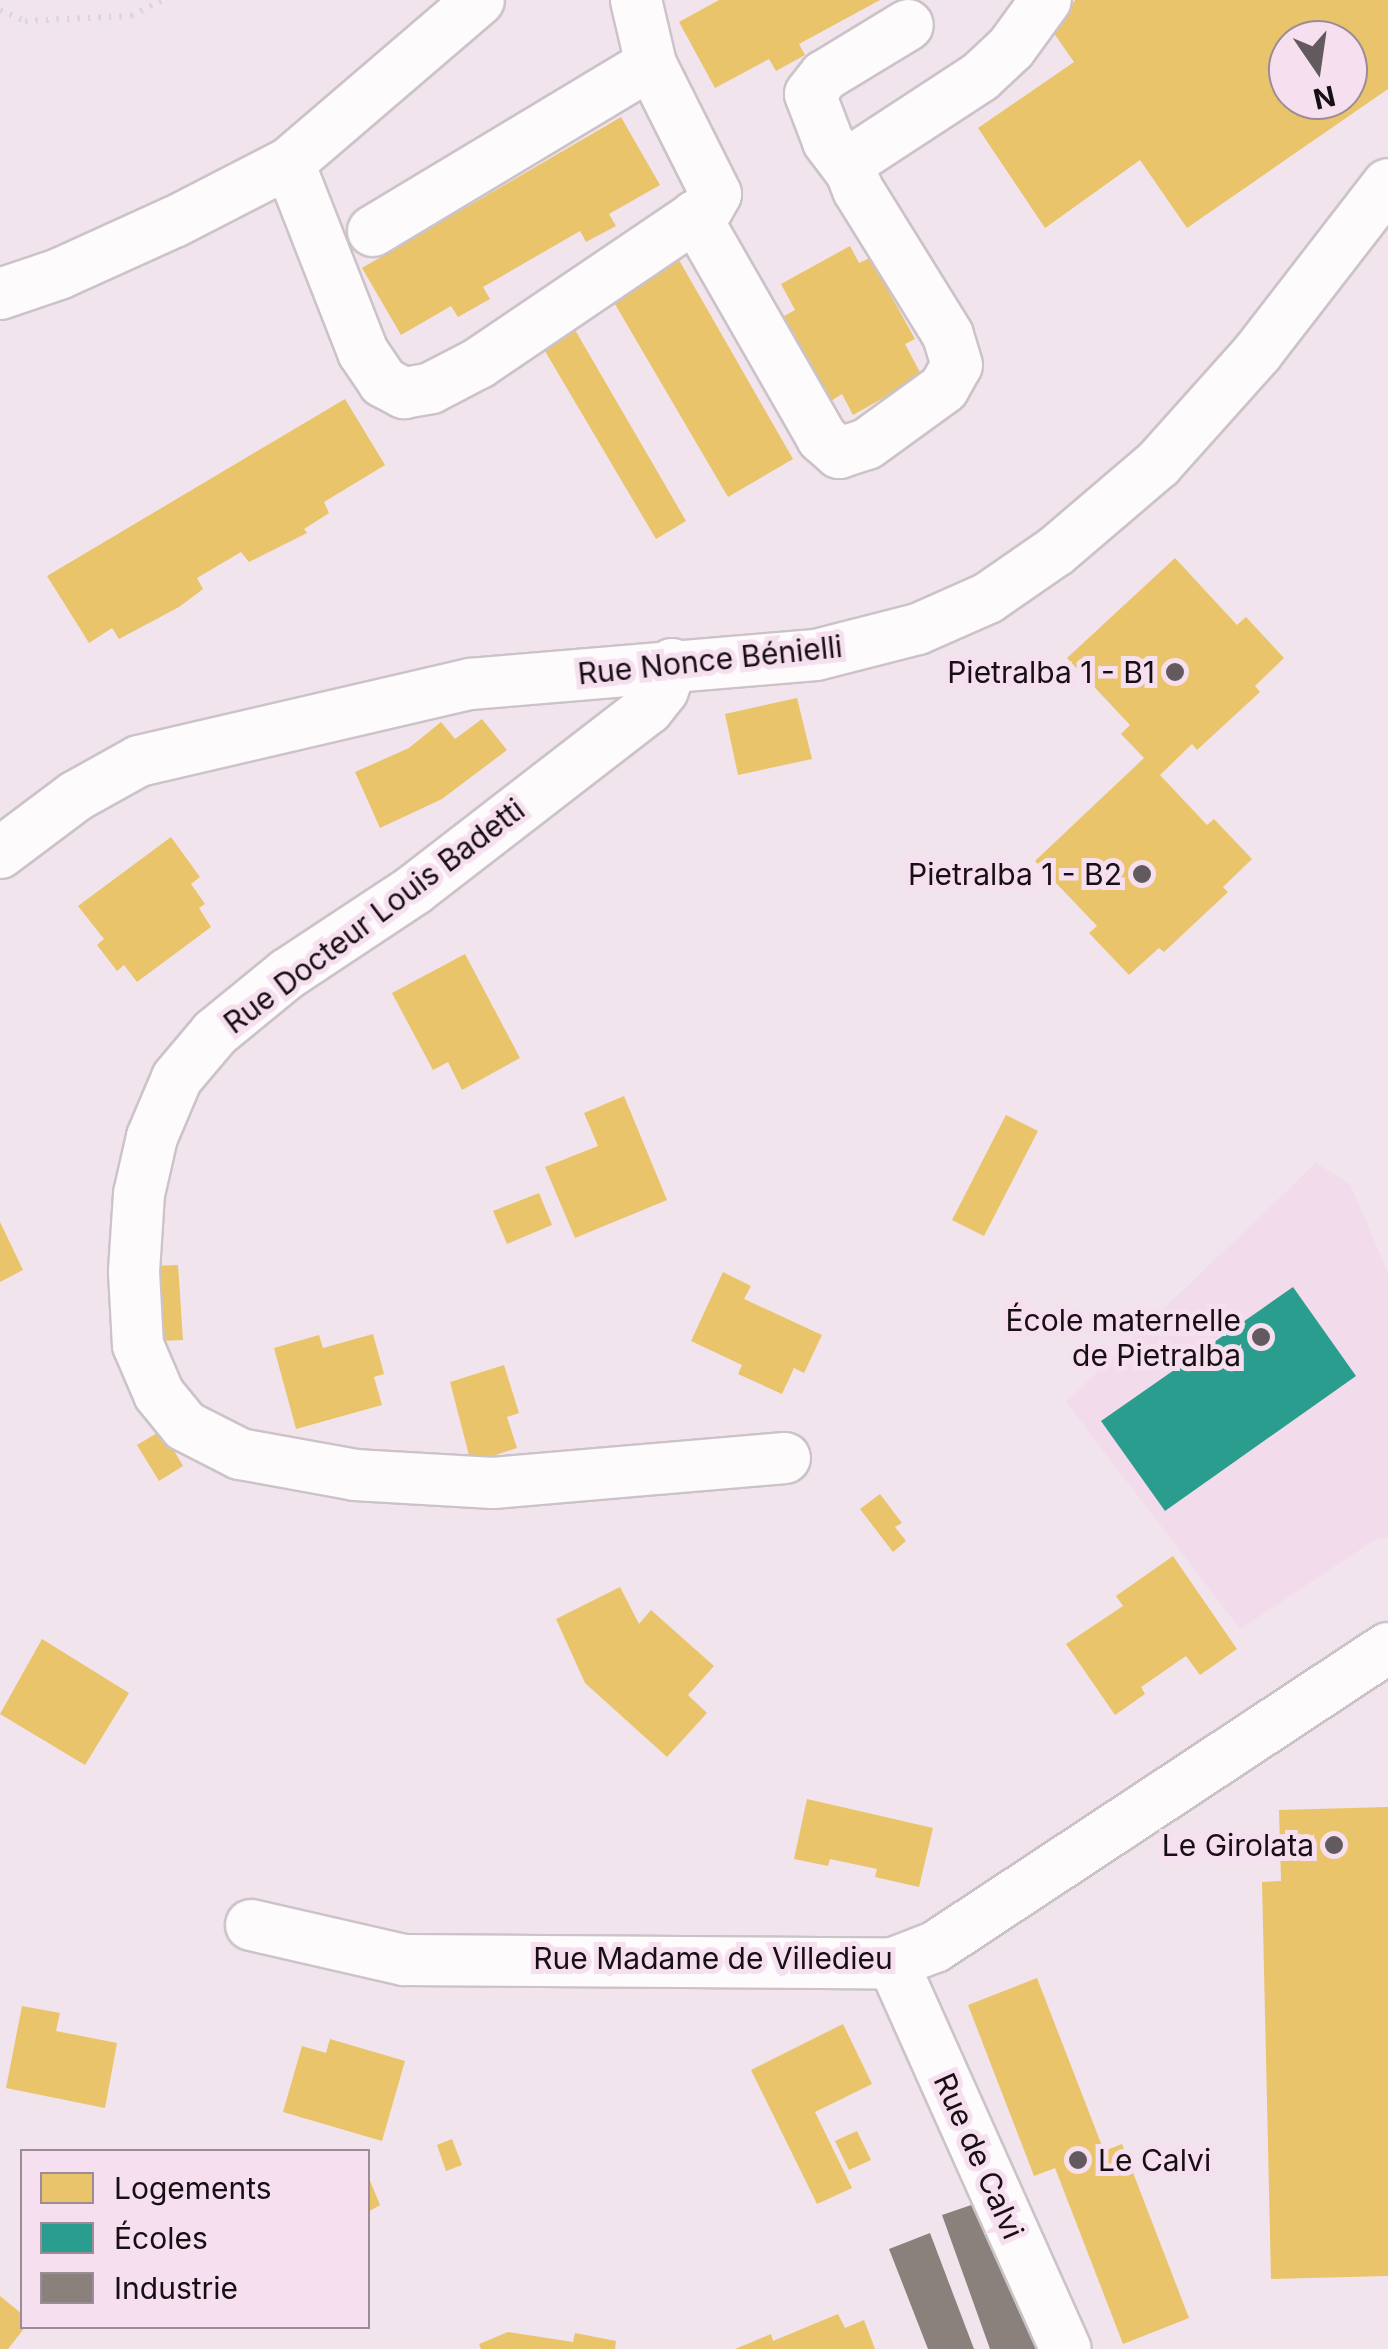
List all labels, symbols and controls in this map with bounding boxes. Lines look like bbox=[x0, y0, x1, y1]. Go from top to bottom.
north arrow bbox=[1268, 20, 1368, 120]
text: N bbox=[1310, 78, 1339, 116]
street label: Rue Nonce Bénielli bbox=[576, 628, 844, 692]
place label: Pietralba 1 - B1 bbox=[947, 654, 1155, 690]
marker: Pietralba 1 - B1 bbox=[1164, 661, 1186, 683]
street label: Rue Docteur Louis Badetti bbox=[217, 791, 531, 1041]
place label: Pietralba 1 - B2 bbox=[908, 856, 1122, 892]
marker: Pietralba 1 - B2 bbox=[1131, 863, 1153, 885]
place label: École maternelle de Pietralba bbox=[1006, 1302, 1241, 1372]
marker: École maternelle de Pietralba bbox=[1250, 1326, 1272, 1348]
place label: Le Girolata bbox=[1162, 1827, 1314, 1863]
marker: Le Girolata bbox=[1323, 1834, 1345, 1856]
street label: Rue Madame de Villedieu bbox=[533, 1940, 893, 1976]
street label: Rue de Calvi bbox=[926, 2068, 1032, 2244]
place label: Le Calvi bbox=[1098, 2142, 1211, 2178]
legend bbox=[20, 2149, 370, 2329]
marker: Le Calvi bbox=[1067, 2149, 1089, 2171]
text: Logements bbox=[114, 2170, 272, 2206]
text: Écoles bbox=[114, 2220, 208, 2256]
text: Industrie bbox=[114, 2270, 238, 2306]

